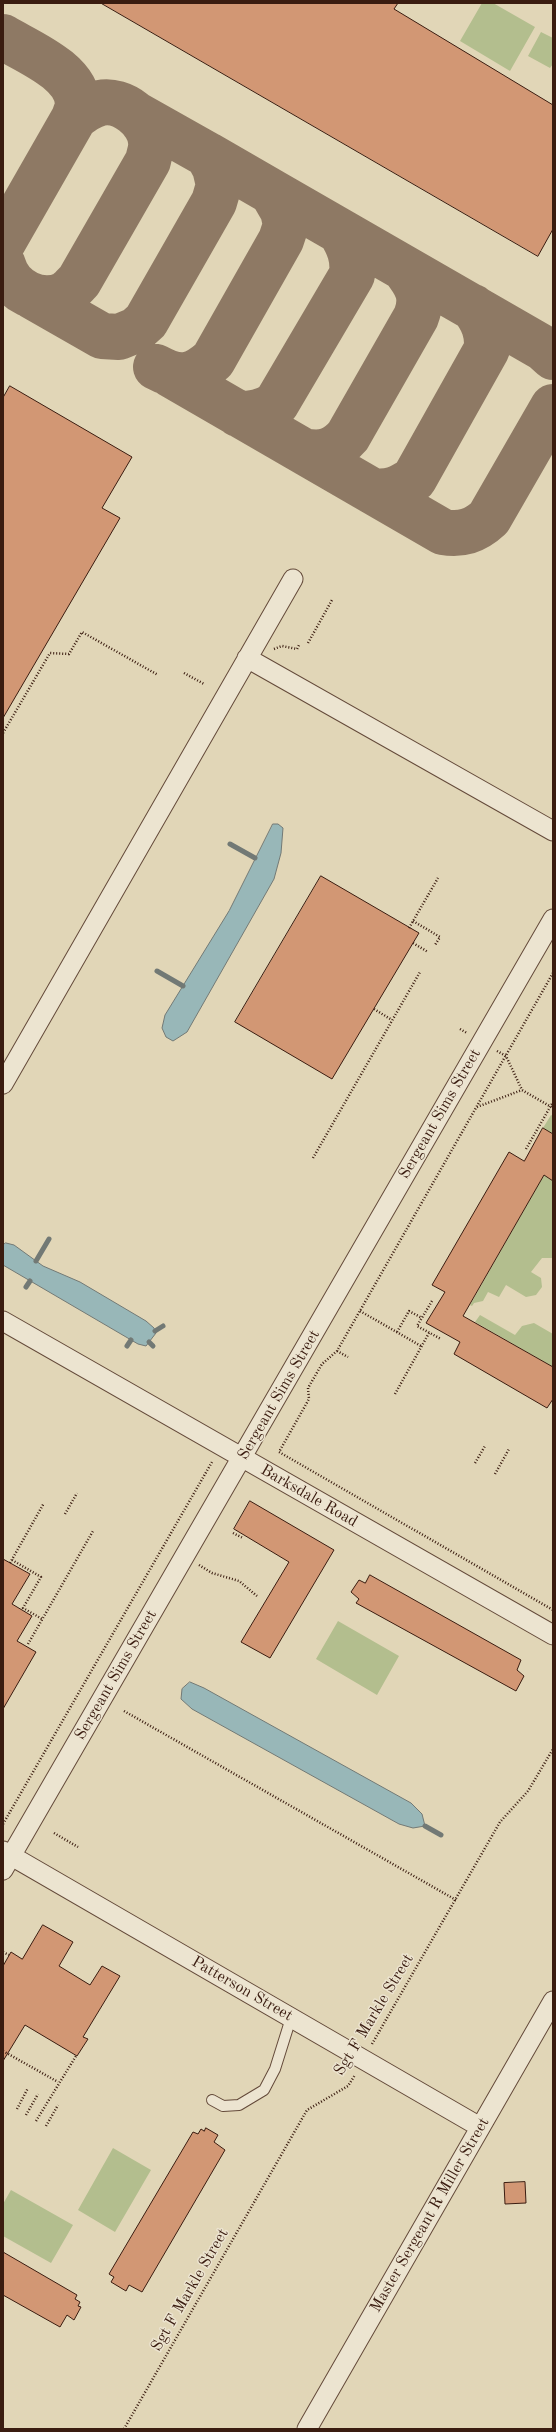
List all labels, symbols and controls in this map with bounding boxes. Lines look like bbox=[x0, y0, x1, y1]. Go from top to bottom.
street label: Sergeant Sims Street bbox=[395, 1045, 485, 1183]
street label: Sergeant Sims Street bbox=[234, 1326, 324, 1464]
street label: Barksdale Road bbox=[257, 1460, 361, 1532]
street label: Sergeant Sims Street bbox=[71, 1606, 161, 1744]
street label: Sgt F Markle Street bbox=[330, 1951, 418, 2079]
street label: Patterson Street bbox=[188, 1952, 296, 2026]
street label: Master Sergeant R Miller Street bbox=[366, 2114, 494, 2316]
street label: Sgt F Markle Street bbox=[147, 2225, 233, 2355]

